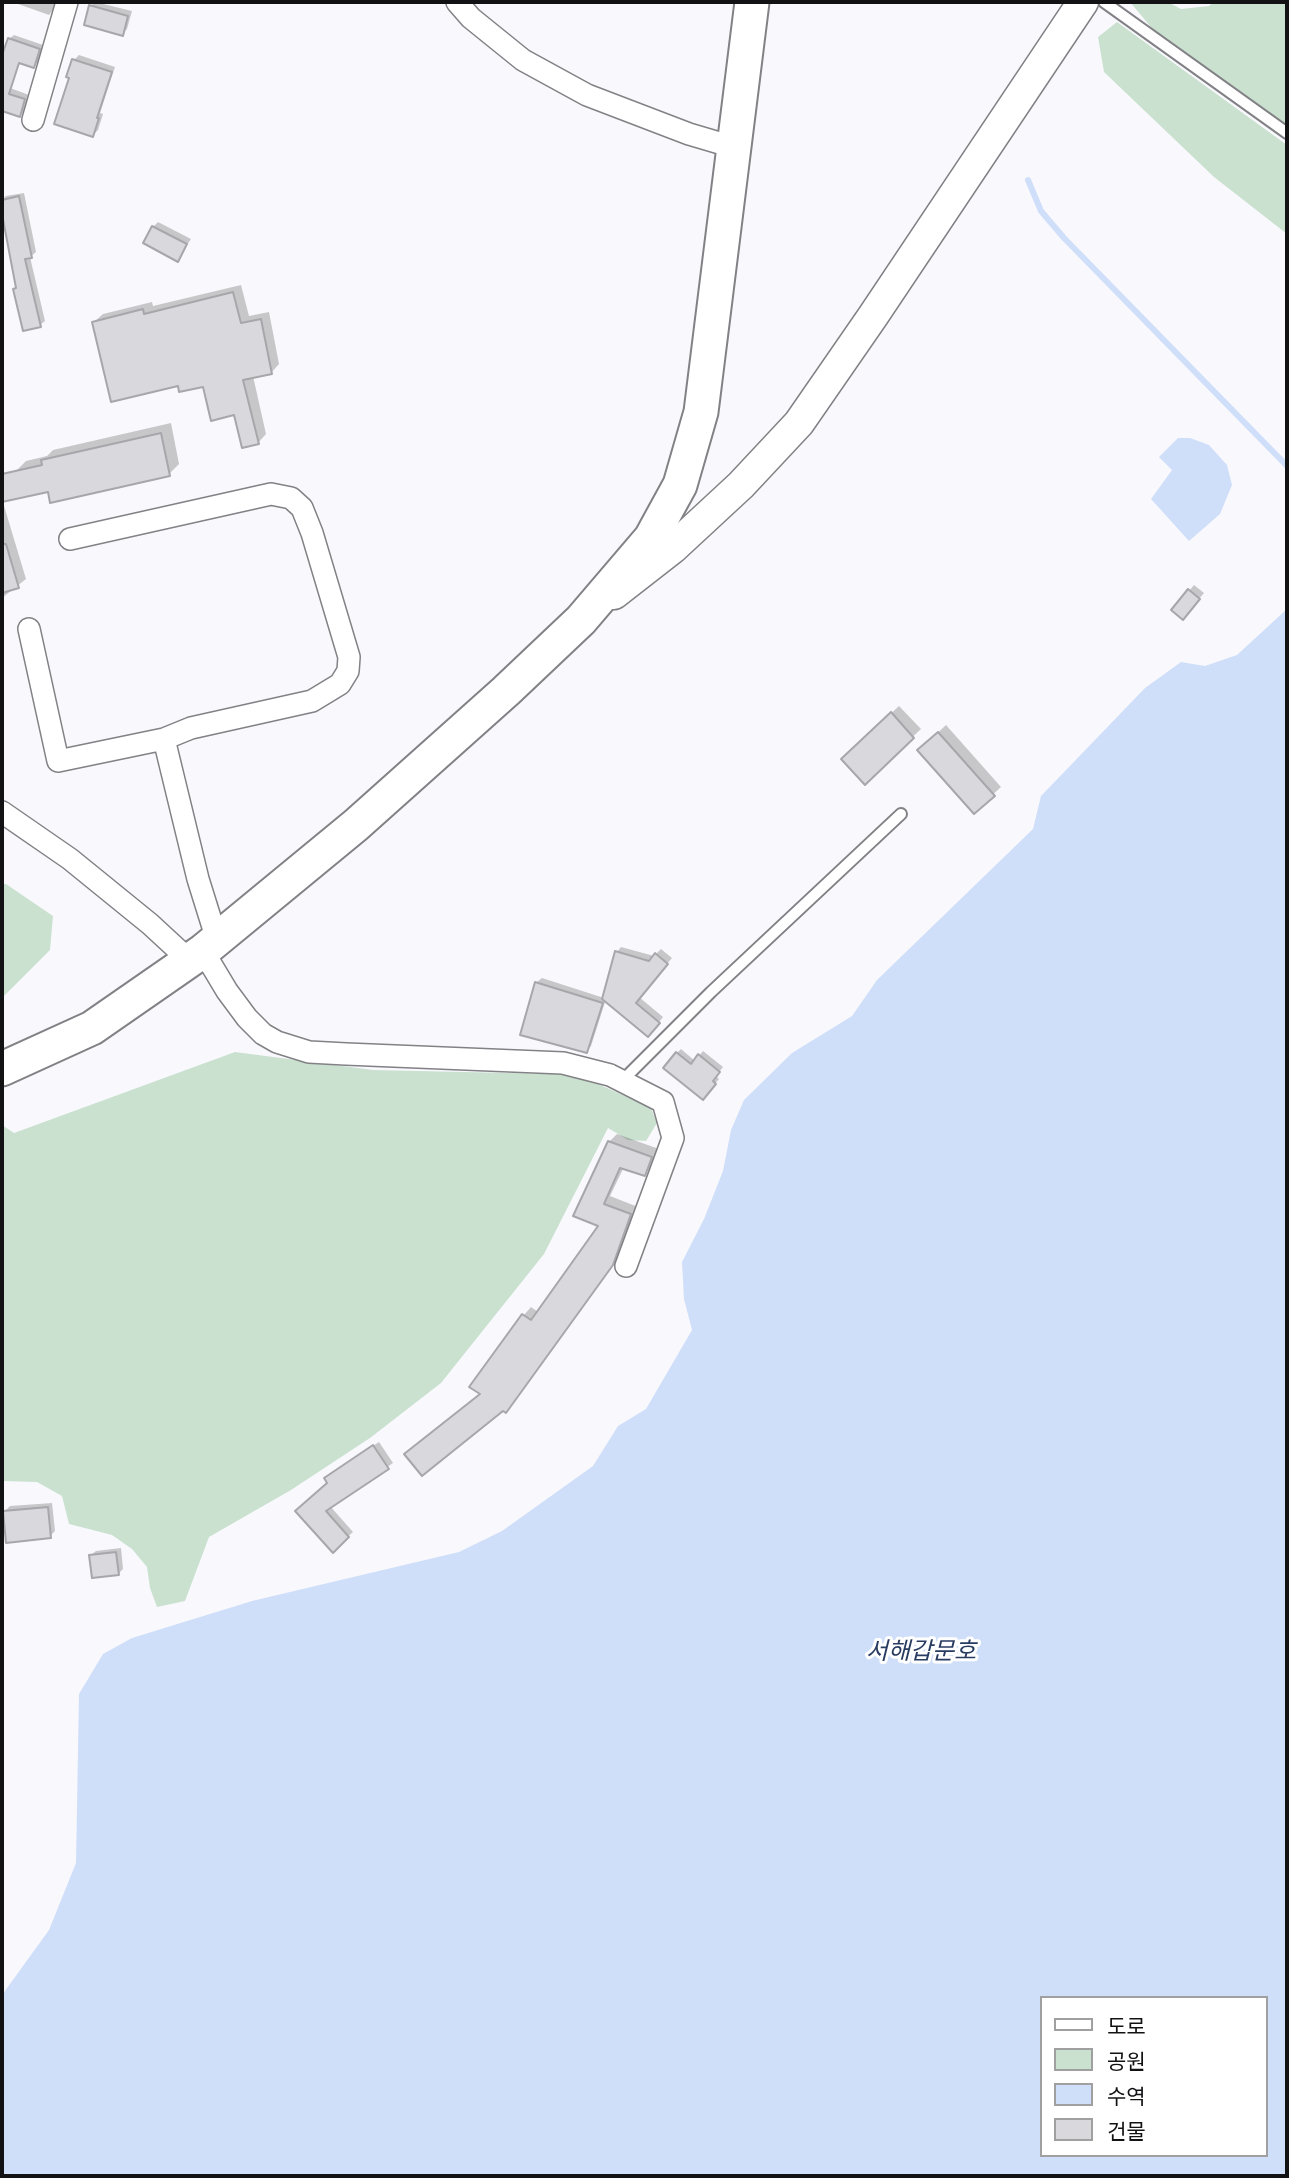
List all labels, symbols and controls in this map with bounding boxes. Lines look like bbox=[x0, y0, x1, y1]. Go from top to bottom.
water label: 서해갑문호 bbox=[866, 1638, 976, 1666]
legend bbox=[1040, 1996, 1268, 2157]
text: 도로 bbox=[1107, 2014, 1146, 2039]
text: 공원 bbox=[1107, 2049, 1146, 2074]
text: 수역 bbox=[1107, 2084, 1146, 2109]
text: 건물 bbox=[1107, 2119, 1146, 2144]

